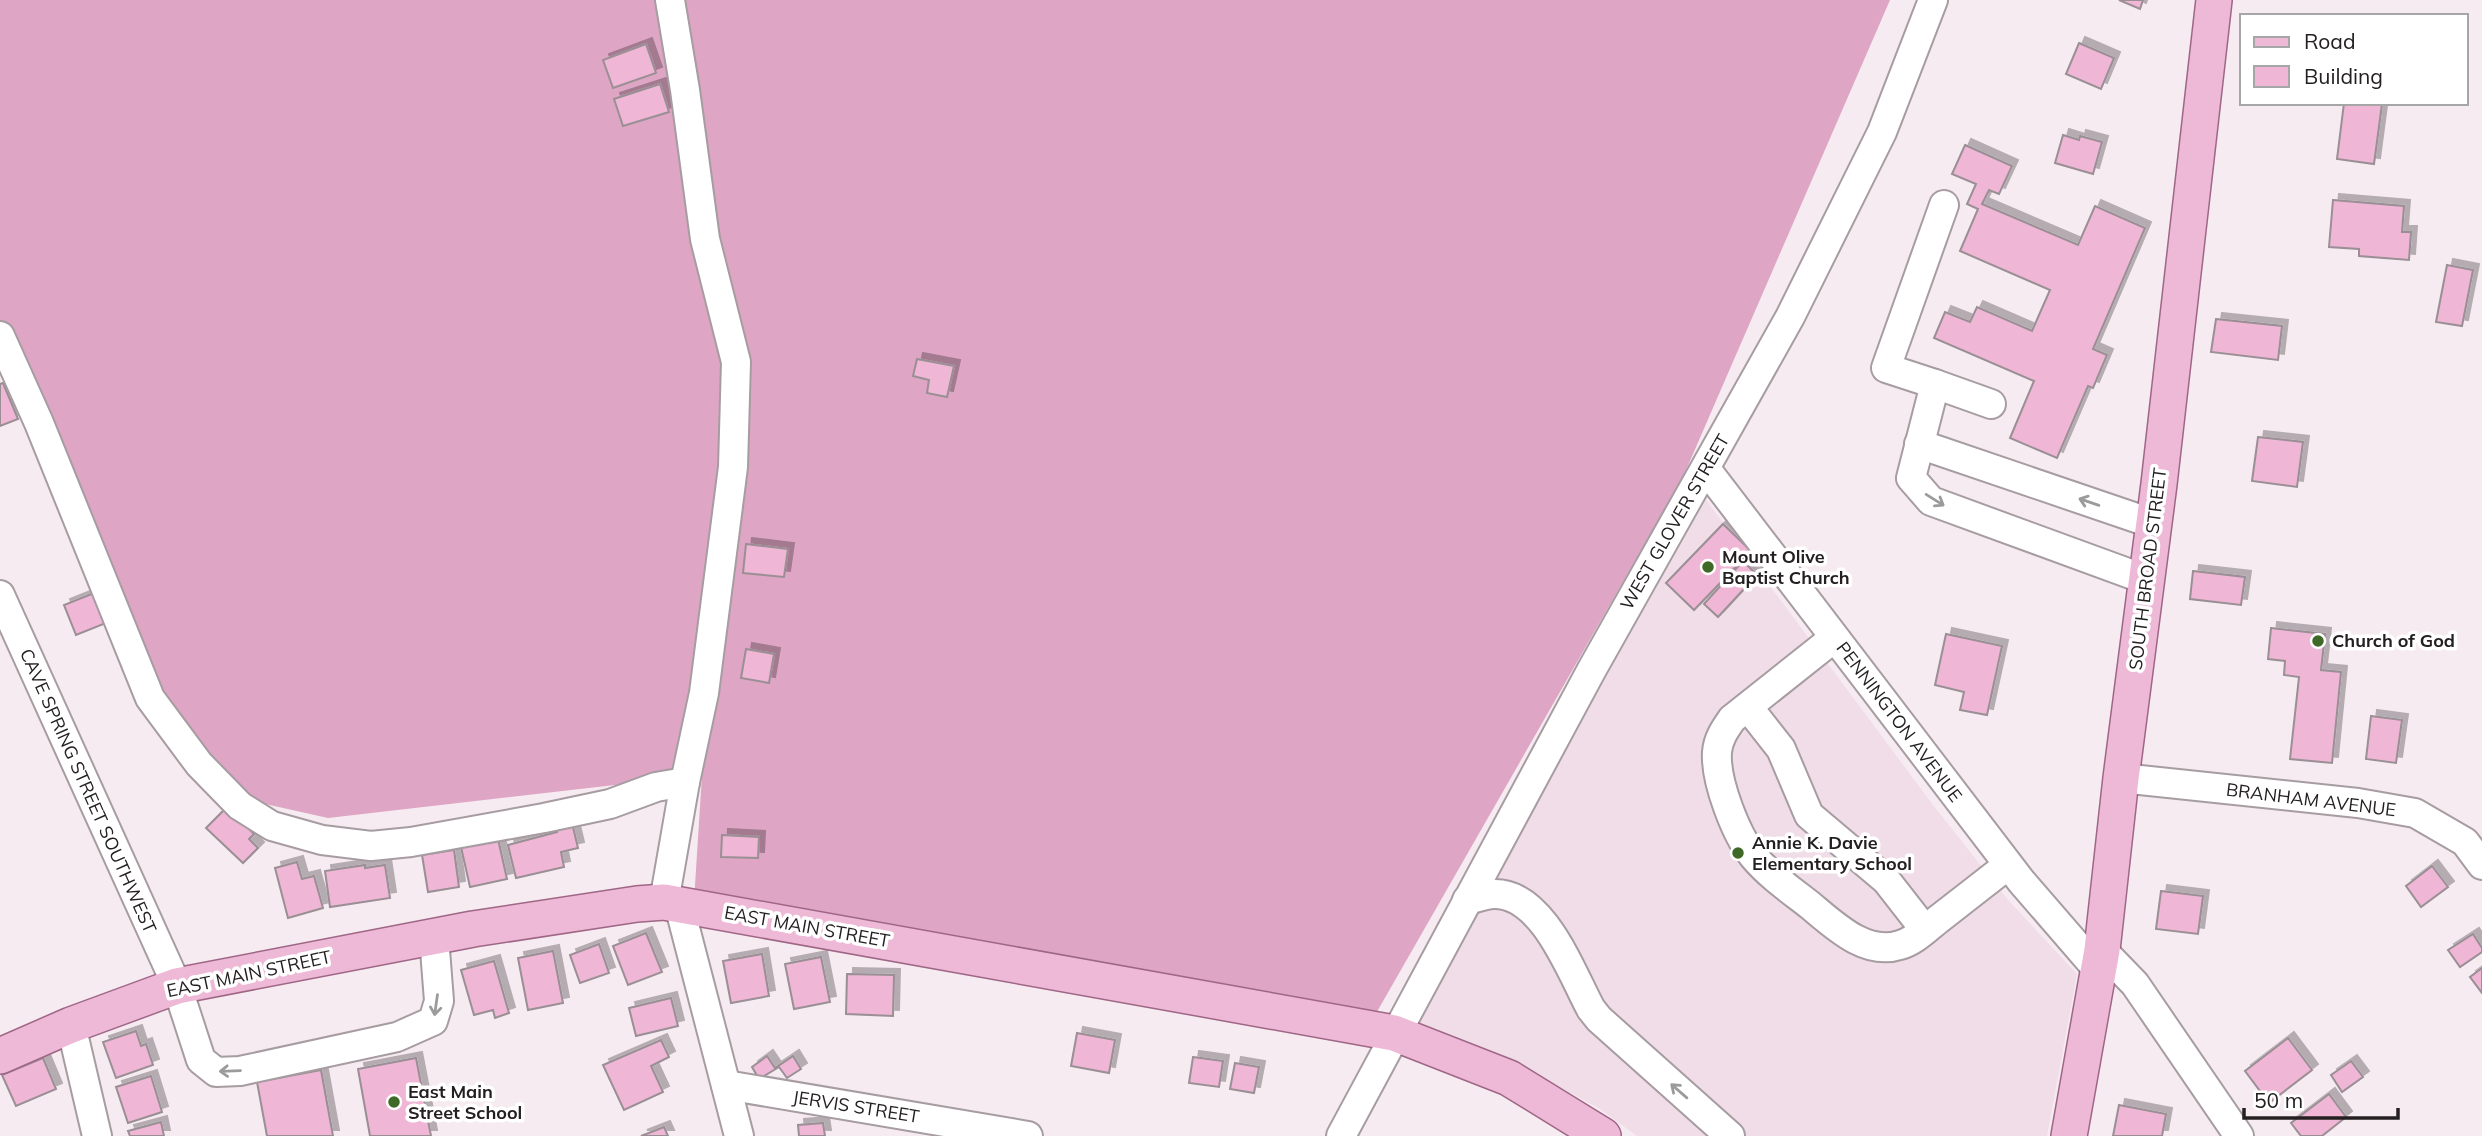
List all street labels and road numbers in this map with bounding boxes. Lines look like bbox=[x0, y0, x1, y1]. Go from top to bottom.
street label: WEST GLOVER STREET bbox=[1615, 430, 1734, 614]
street label: SOUTH BROAD STREET bbox=[2124, 467, 2171, 671]
street label: PENNINGTON AVENUE bbox=[1832, 637, 1967, 806]
street label: CAVE SPRING STREET SOUTHWEST bbox=[15, 645, 162, 937]
street label: BRANHAM AVENUE bbox=[2225, 778, 2397, 821]
street label: EAST MAIN STREET bbox=[723, 901, 892, 952]
street label: EAST MAIN STREET bbox=[165, 945, 333, 1002]
street label: JERVIS STREET bbox=[791, 1085, 921, 1128]

